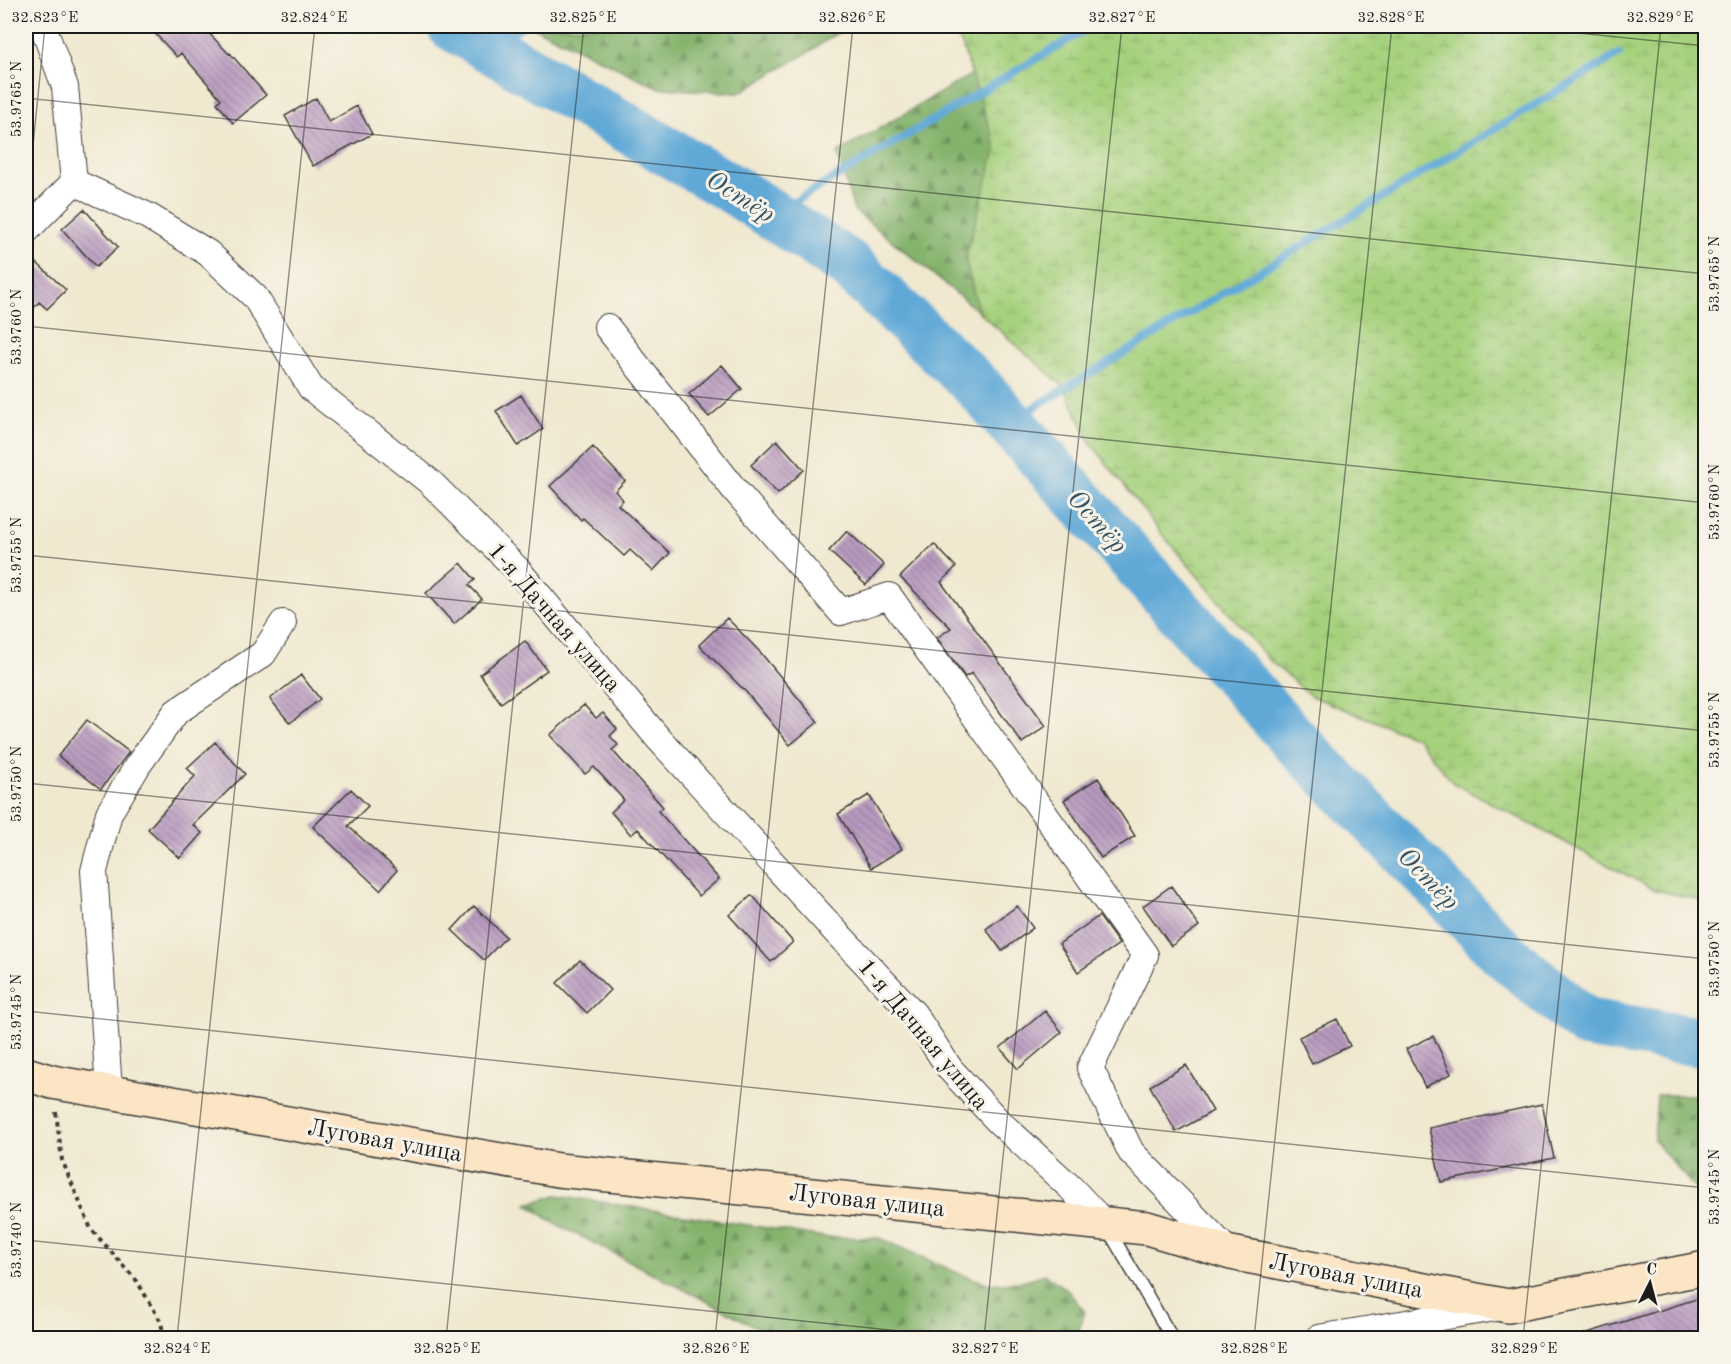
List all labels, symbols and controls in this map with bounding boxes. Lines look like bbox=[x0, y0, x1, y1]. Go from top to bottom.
text: 32.823°E bbox=[12, 11, 78, 26]
text: 32.824°E bbox=[281, 11, 347, 26]
text: 32.825°E bbox=[550, 11, 616, 26]
text: 32.826°E bbox=[819, 11, 885, 26]
text: 32.827°E bbox=[1089, 11, 1155, 26]
text: 32.828°E bbox=[1358, 11, 1424, 26]
text: 32.829°E bbox=[1627, 11, 1693, 26]
text: 53.9765°N bbox=[10, 60, 25, 137]
water label: Остёр bbox=[701, 167, 779, 229]
text: 53.9765°N bbox=[1708, 235, 1723, 312]
text: 53.9760°N bbox=[10, 288, 25, 365]
text: 53.9760°N bbox=[1708, 463, 1723, 540]
water label: Остёр bbox=[1062, 486, 1131, 559]
text: 53.9755°N bbox=[10, 516, 25, 593]
street label: 1-я Дачная улица bbox=[482, 539, 625, 698]
text: 53.9755°N bbox=[1708, 691, 1723, 768]
text: 53.9750°N bbox=[10, 745, 25, 822]
water label: Остёр bbox=[1392, 843, 1463, 915]
text: 53.9750°N bbox=[1708, 920, 1723, 997]
street label: 1-я Дачная улица bbox=[852, 955, 993, 1116]
text: 53.9745°N bbox=[10, 973, 25, 1050]
street label: Луговая улица bbox=[306, 1117, 464, 1167]
text: 53.9745°N bbox=[1708, 1148, 1723, 1225]
street label: Луговая улица bbox=[788, 1182, 946, 1222]
text: 53.9740°N bbox=[10, 1201, 25, 1278]
street label: Луговая улица bbox=[1267, 1250, 1425, 1304]
north arrow bbox=[1620, 1253, 1680, 1313]
text: С bbox=[1645, 1262, 1657, 1279]
text: 32.824°E bbox=[144, 1342, 210, 1357]
text: 32.825°E bbox=[414, 1342, 480, 1357]
text: 32.826°E bbox=[683, 1342, 749, 1357]
text: 32.827°E bbox=[952, 1342, 1018, 1357]
text: 32.828°E bbox=[1221, 1342, 1287, 1357]
text: 32.829°E bbox=[1491, 1342, 1557, 1357]

